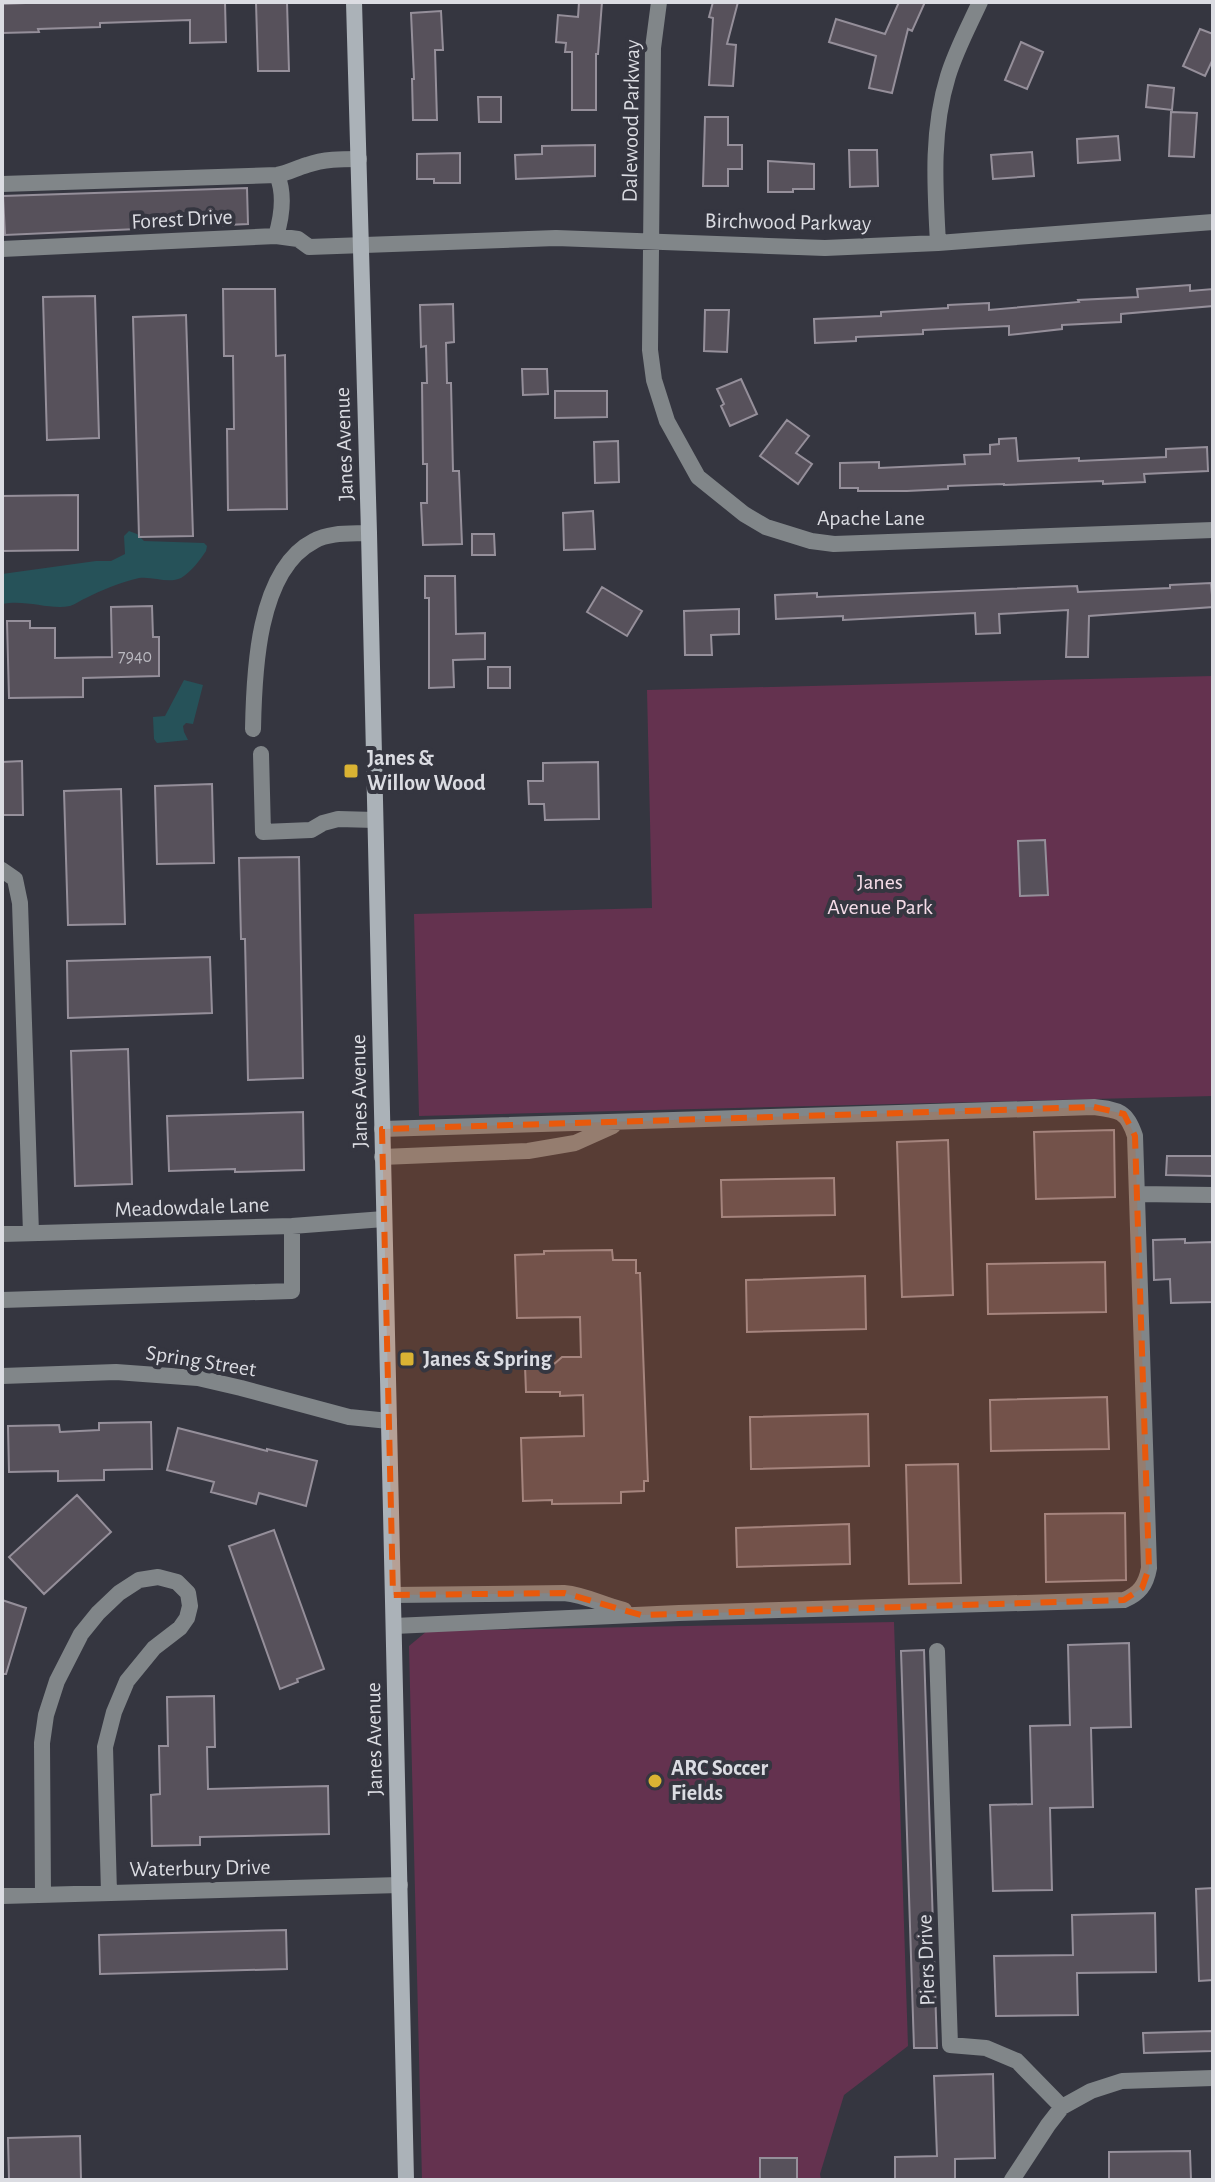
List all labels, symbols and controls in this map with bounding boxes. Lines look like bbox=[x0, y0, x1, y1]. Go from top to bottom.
street label: Dalewood Parkway bbox=[619, 39, 643, 203]
street label: Forest Drive bbox=[131, 205, 233, 233]
street label: Birchwood Parkway bbox=[705, 210, 872, 234]
street label: Janes Avenue bbox=[331, 387, 357, 501]
street label: Apache Lane bbox=[817, 507, 925, 529]
house number: 7940 bbox=[118, 648, 152, 666]
place label: Janes & Willow Wood bbox=[367, 747, 486, 794]
marker: Janes & Willow Wood bbox=[342, 762, 360, 780]
park label: Janes Avenue Park bbox=[827, 871, 933, 918]
street label: Janes Avenue bbox=[347, 1034, 371, 1148]
street label: Meadowdale Lane bbox=[114, 1193, 270, 1221]
street label: Spring Street bbox=[144, 1341, 258, 1381]
place label: Janes & Spring bbox=[423, 1348, 552, 1370]
marker: Janes & Spring bbox=[398, 1350, 416, 1368]
street label: Janes Avenue bbox=[362, 1682, 386, 1796]
place label: ARC Soccer Fields bbox=[671, 1757, 768, 1804]
marker: ARC Soccer Fields bbox=[646, 1772, 664, 1790]
street label: Waterbury Drive bbox=[129, 1856, 271, 1880]
street label: Piers Drive bbox=[913, 1914, 939, 2006]

